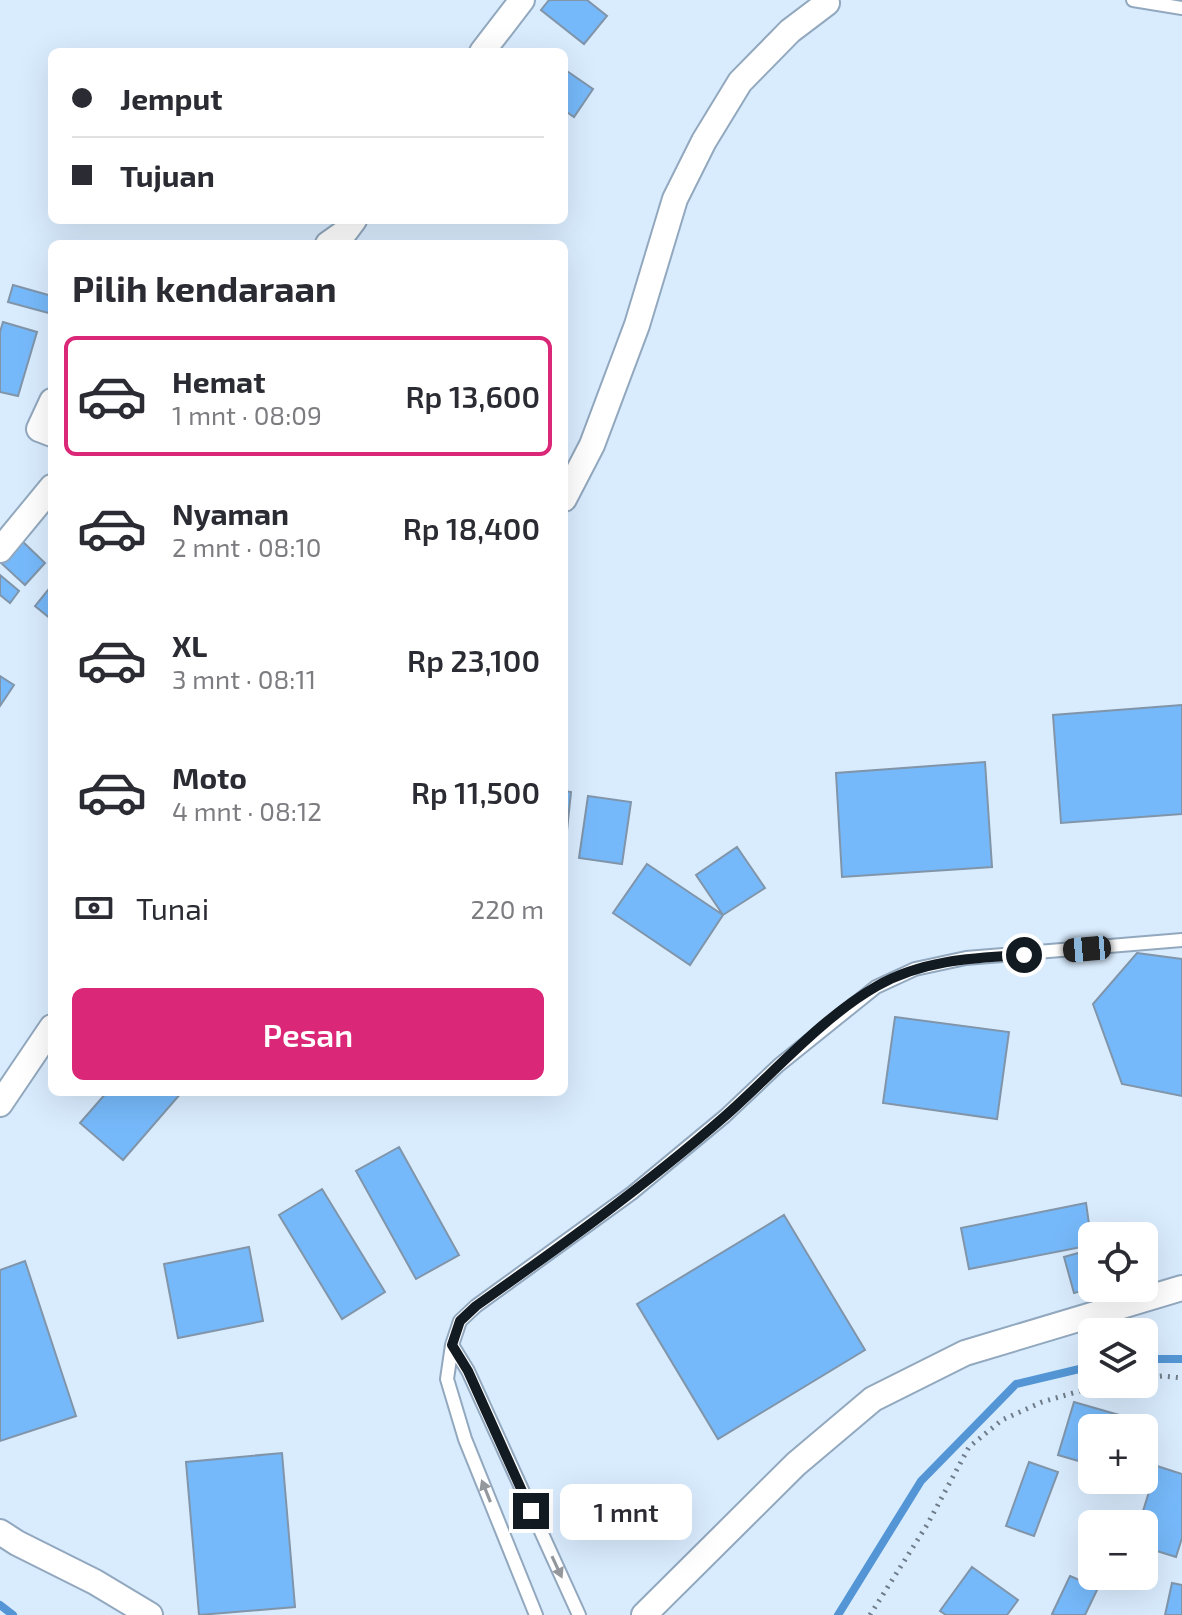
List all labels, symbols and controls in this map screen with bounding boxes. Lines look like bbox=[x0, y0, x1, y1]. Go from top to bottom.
text: Jemput bbox=[120, 80, 223, 116]
text: Tujuan bbox=[120, 157, 215, 193]
text: Pilih kendaraan bbox=[72, 266, 337, 309]
icon: car bbox=[76, 360, 148, 432]
text: Hemat bbox=[172, 363, 265, 399]
text: Rp 13,600 bbox=[406, 378, 540, 414]
text: 1 mnt · 08:09 bbox=[172, 399, 322, 430]
icon: car bbox=[76, 492, 148, 564]
text: Nyaman bbox=[172, 495, 289, 531]
text: Rp 18,400 bbox=[403, 510, 540, 546]
text: 2 mnt · 08:10 bbox=[172, 531, 322, 562]
icon: car bbox=[76, 624, 148, 696]
text: XL bbox=[172, 627, 207, 663]
text: Rp 23,100 bbox=[407, 642, 540, 678]
text: 3 mnt · 08:11 bbox=[172, 663, 316, 694]
icon: car bbox=[76, 756, 148, 828]
text: Moto bbox=[172, 759, 247, 795]
text: Rp 11,500 bbox=[411, 774, 540, 810]
text: 4 mnt · 08:12 bbox=[172, 795, 322, 826]
icon: cash bbox=[72, 886, 116, 930]
text: Tunai bbox=[136, 890, 209, 926]
text: 220 m bbox=[471, 893, 544, 924]
car bbox=[1062, 935, 1112, 963]
route start bbox=[1006, 937, 1042, 973]
button: Pesan bbox=[72, 988, 544, 1080]
map controls bbox=[1078, 1222, 1158, 1590]
button: locate bbox=[1078, 1222, 1158, 1302]
button: layers bbox=[1078, 1318, 1158, 1398]
button: + bbox=[1078, 1414, 1158, 1494]
one-way arrow bbox=[479, 1479, 492, 1503]
callout: 1 mnt bbox=[559, 1483, 691, 1539]
route end bbox=[513, 1493, 549, 1529]
text: 1 mnt bbox=[593, 1496, 659, 1527]
button: − bbox=[1078, 1510, 1158, 1590]
one-way arrow bbox=[550, 1556, 564, 1579]

